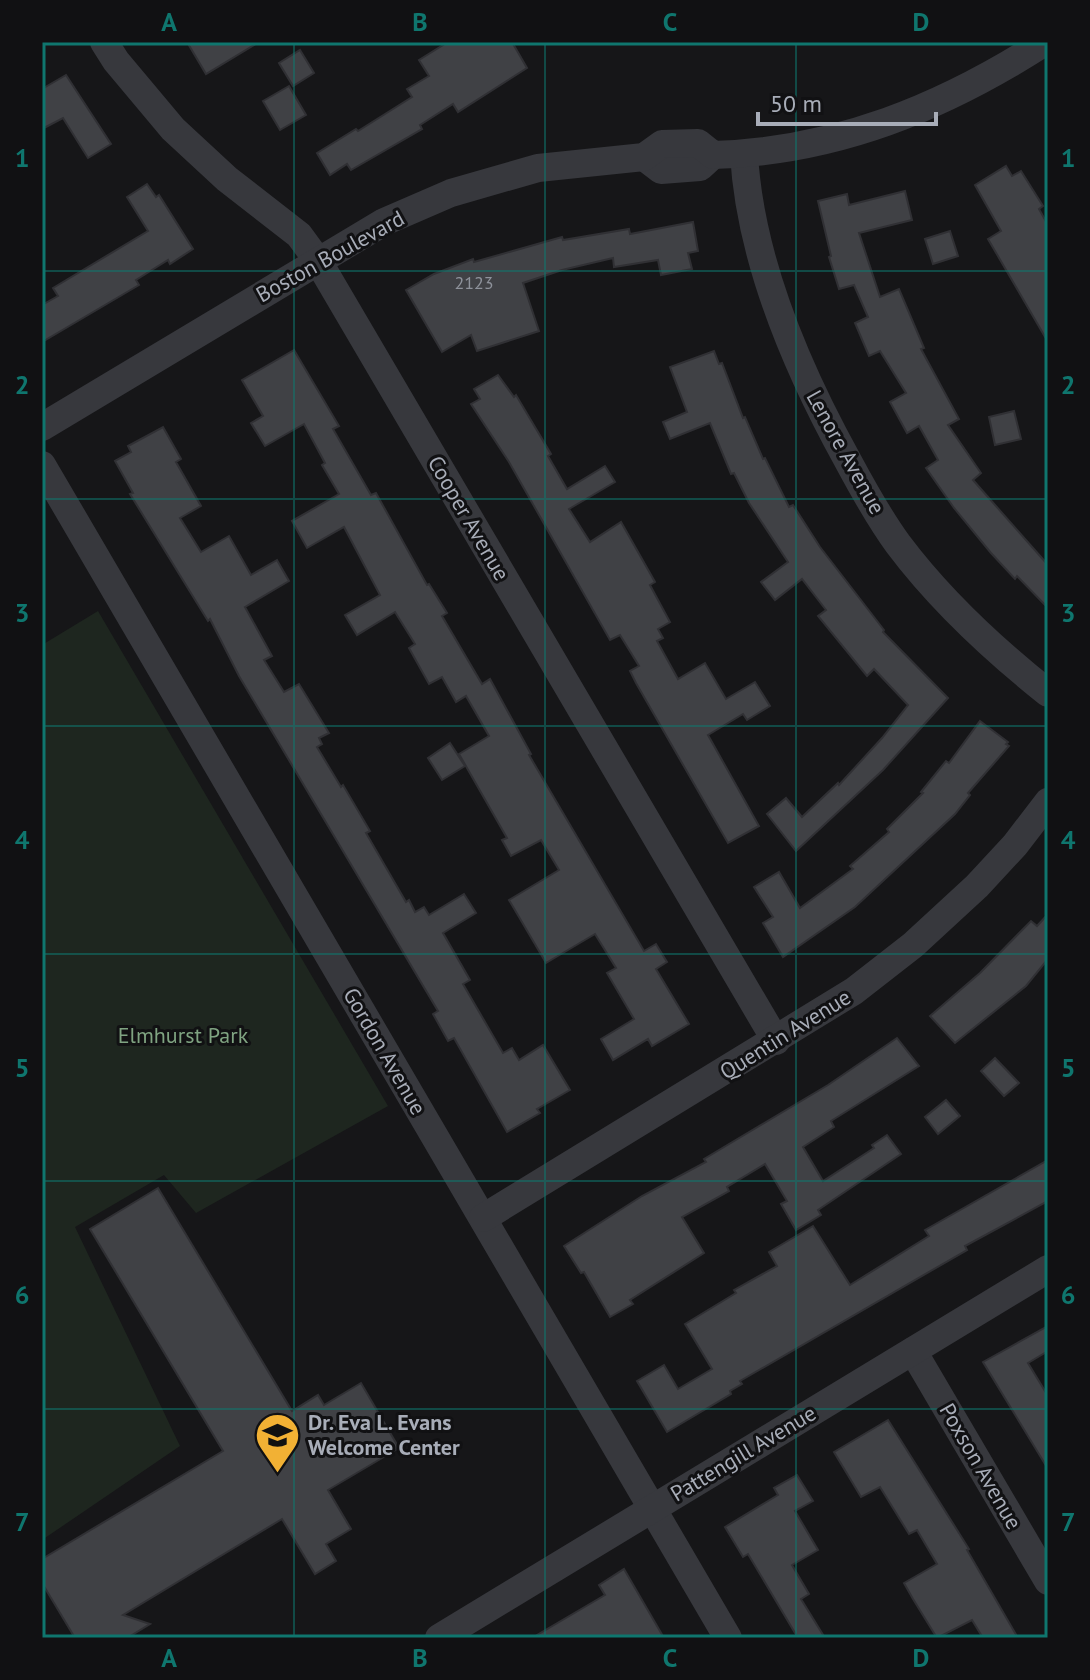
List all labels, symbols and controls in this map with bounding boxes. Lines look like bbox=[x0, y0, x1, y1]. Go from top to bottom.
text: A bbox=[161, 5, 177, 38]
text: B bbox=[412, 5, 428, 38]
text: C bbox=[663, 5, 677, 38]
text: D bbox=[913, 5, 929, 38]
scale bar bbox=[758, 76, 936, 126]
text: 50 m bbox=[770, 88, 822, 119]
text: 1 bbox=[15, 141, 29, 174]
text: 1 bbox=[1061, 141, 1075, 174]
street label: Boston Boulevard bbox=[251, 204, 409, 308]
house number: 2123 bbox=[454, 271, 494, 294]
text: 2 bbox=[15, 368, 29, 401]
text: 2 bbox=[1061, 368, 1075, 401]
street label: Lenore Avenue bbox=[800, 385, 892, 519]
street label: Cooper Avenue bbox=[422, 450, 516, 586]
text: 3 bbox=[15, 596, 29, 629]
text: 3 bbox=[1061, 596, 1075, 629]
text: 4 bbox=[15, 823, 30, 856]
text: 4 bbox=[1061, 823, 1076, 856]
street label: Gordon Avenue bbox=[337, 982, 433, 1120]
street label: Quentin Avenue bbox=[714, 983, 856, 1085]
park label: Elmhurst Park bbox=[118, 1021, 249, 1049]
text: 5 bbox=[15, 1051, 29, 1084]
text: 5 bbox=[1061, 1051, 1075, 1084]
text: 6 bbox=[15, 1278, 29, 1311]
text: 6 bbox=[1061, 1278, 1075, 1311]
street label: Poxson Avenue bbox=[934, 1398, 1028, 1534]
street label: Pattengill Avenue bbox=[665, 1399, 821, 1507]
place label: Dr. Eva L. Evans Welcome Center bbox=[308, 1408, 460, 1461]
school or university icon: Dr. Eva L. Evans Welcome Center bbox=[253, 1411, 301, 1474]
text: 7 bbox=[15, 1505, 29, 1538]
text: 7 bbox=[1061, 1505, 1075, 1538]
text: A bbox=[161, 1641, 177, 1674]
text: B bbox=[412, 1641, 428, 1674]
text: C bbox=[663, 1641, 677, 1674]
text: D bbox=[913, 1641, 929, 1674]

